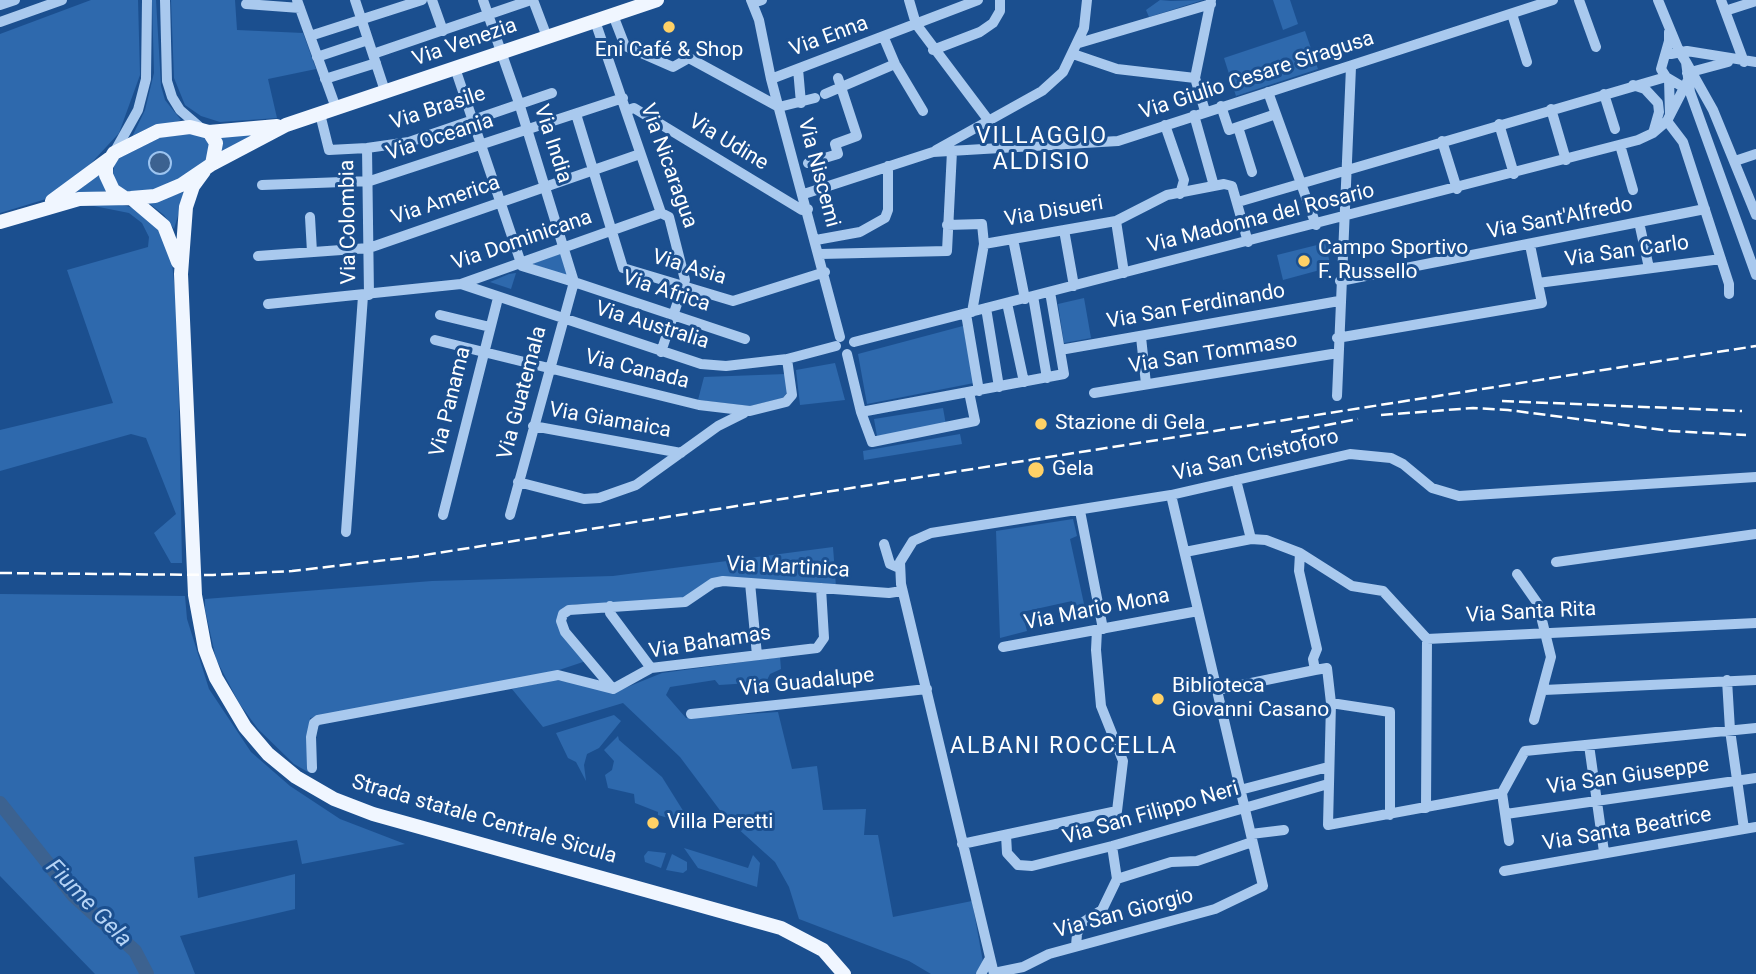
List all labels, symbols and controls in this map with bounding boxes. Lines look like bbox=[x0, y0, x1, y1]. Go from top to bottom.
street label: Via Enna bbox=[786, 11, 872, 63]
street label: Via Venezia bbox=[409, 13, 521, 73]
marker: Eni Café & Shop bbox=[661, 19, 677, 35]
street label: Via Giulio Cesare Siragusa bbox=[1137, 26, 1377, 126]
place label: Eni Café & Shop bbox=[595, 38, 743, 64]
street label: Via Brasile bbox=[387, 82, 489, 136]
street label: Via Nicaragua bbox=[634, 100, 702, 232]
street label: Via India bbox=[528, 102, 576, 186]
street label: Via Oceania bbox=[383, 109, 497, 167]
street label: Via Udine bbox=[684, 109, 772, 177]
street label: Via Niscemi bbox=[791, 116, 845, 230]
district label: VILLAGGIO ALDISIO bbox=[977, 123, 1107, 177]
street label: Via Colombia bbox=[335, 160, 363, 284]
street label: Via America bbox=[388, 171, 504, 231]
street label: Via Madonna del Rosario bbox=[1145, 179, 1377, 259]
street label: Via Disueri bbox=[1003, 191, 1105, 233]
street label: Via Sant'Alfredo bbox=[1485, 193, 1635, 245]
street label: Via Dominicana bbox=[449, 205, 595, 277]
street label: Via San Carlo bbox=[1563, 231, 1691, 273]
place label: Campo Sportivo F. Russello bbox=[1318, 236, 1468, 286]
street label: Via Asia bbox=[649, 245, 729, 291]
marker: Campo Sportivo F. Russello bbox=[1296, 253, 1312, 269]
street label: Via Africa bbox=[619, 266, 713, 318]
street label: Via San Ferdinando bbox=[1105, 279, 1287, 335]
street label: Via Australia bbox=[592, 297, 712, 355]
street label: Via Guatemala bbox=[493, 324, 553, 462]
street label: Via San Tommaso bbox=[1127, 328, 1299, 380]
street label: Via Panama bbox=[425, 344, 477, 460]
street label: Via Canada bbox=[582, 345, 692, 395]
street label: Via Giamaica bbox=[547, 398, 673, 444]
place label: Stazione di Gela bbox=[1055, 411, 1205, 437]
marker: Stazione di Gela bbox=[1033, 416, 1049, 432]
street label: Via San Cristoforo bbox=[1171, 425, 1341, 487]
place label: Gela bbox=[1052, 457, 1094, 483]
marker: Gela bbox=[1026, 460, 1046, 480]
street label: Via Martinica bbox=[726, 552, 850, 584]
street label: Via Mario Mona bbox=[1022, 584, 1172, 636]
street label: Via Santa Rita bbox=[1465, 597, 1597, 629]
street label: Via Bahamas bbox=[647, 621, 773, 665]
street label: Via Guadalupe bbox=[738, 663, 876, 703]
place label: Biblioteca Giovanni Casano bbox=[1172, 674, 1329, 724]
marker: Biblioteca Giovanni Casano bbox=[1150, 691, 1166, 707]
district label: ALBANI ROCCELLA bbox=[952, 733, 1176, 761]
street label: Via San Giuseppe bbox=[1545, 753, 1711, 801]
street label: Strada statale Centrale Sicula bbox=[349, 770, 619, 870]
street label: Via San Filippo Neri bbox=[1060, 777, 1242, 851]
street label: Via Santa Beatrice bbox=[1541, 803, 1713, 857]
place label: Villa Peretti bbox=[667, 810, 773, 836]
marker: Villa Peretti bbox=[645, 815, 661, 831]
water label: Fiume Gela bbox=[39, 854, 137, 954]
street label: Via San Giorgio bbox=[1052, 883, 1196, 945]

